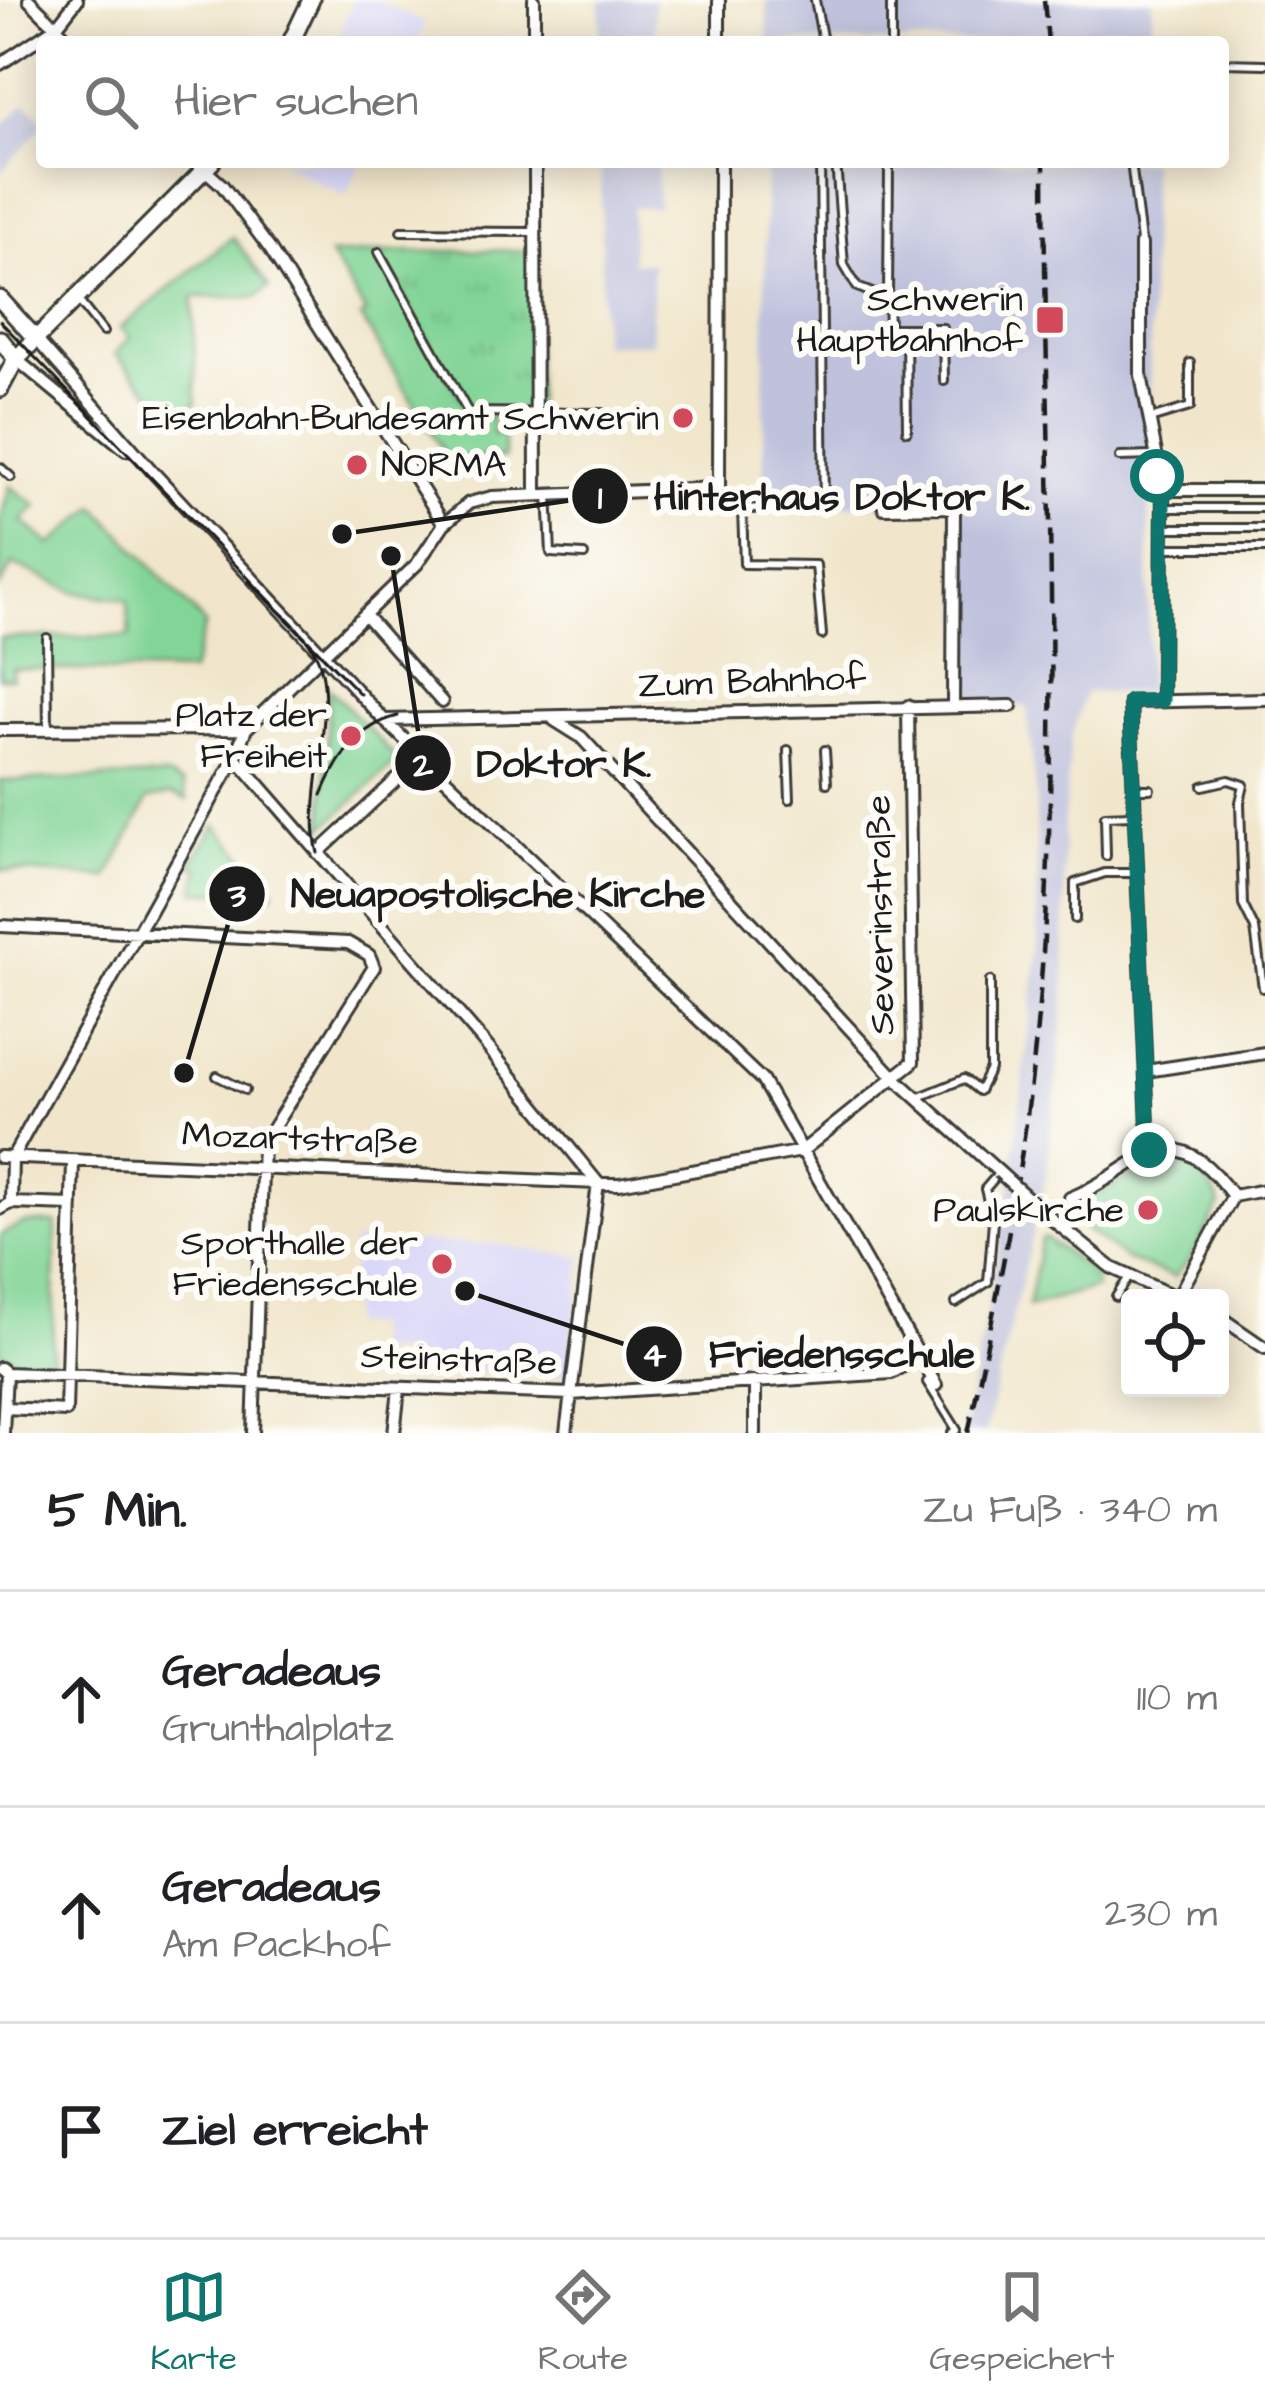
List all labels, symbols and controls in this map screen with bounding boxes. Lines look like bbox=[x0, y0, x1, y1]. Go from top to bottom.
search box bbox=[36, 36, 1229, 168]
icon: search bbox=[78, 69, 144, 135]
text: Hier suchen bbox=[174, 71, 418, 133]
place label: Schwerin Hauptbahnhof bbox=[796, 274, 1024, 366]
marker: Schwerin Hauptbahnhof bbox=[1034, 304, 1066, 336]
place label: Eisenbahn-Bundesamt Schwerin bbox=[142, 393, 659, 444]
marker: Eisenbahn-Bundesamt Schwerin bbox=[670, 405, 696, 431]
place label: NORMA bbox=[381, 440, 506, 491]
route start bbox=[1130, 449, 1184, 503]
marker: NORMA bbox=[344, 452, 370, 478]
callout: Hinterhaus Doktor K. bbox=[570, 459, 1055, 534]
text: Hinterhaus Doktor K. bbox=[654, 472, 1030, 526]
text: 1 bbox=[598, 473, 603, 524]
street label: Zum Bahnhof bbox=[637, 653, 868, 711]
place label: Platz der Freiheit bbox=[175, 690, 327, 782]
marker: Platz der Freiheit bbox=[338, 723, 364, 749]
callout: Doktor K. bbox=[393, 726, 676, 801]
text: Doktor K. bbox=[476, 739, 652, 793]
text: 2 bbox=[412, 740, 434, 791]
street label: Severinstraße bbox=[853, 795, 909, 1035]
callout: Neuapostolische Kirche bbox=[207, 856, 729, 931]
text: Neuapostolische Kirche bbox=[291, 869, 705, 923]
text: 3 bbox=[227, 870, 247, 921]
street label: Mozartstraße bbox=[181, 1109, 419, 1169]
route end bbox=[1122, 1123, 1176, 1177]
place label: Paulskirche bbox=[933, 1185, 1124, 1236]
marker: Paulskirche bbox=[1135, 1197, 1161, 1223]
place label: Sporthalle der Friedensschule bbox=[172, 1218, 418, 1310]
marker: Sporthalle der Friedensschule bbox=[429, 1251, 455, 1277]
map controls bbox=[1121, 1289, 1229, 1397]
button: locate bbox=[1121, 1289, 1229, 1397]
callout: Friedensschule bbox=[624, 1316, 999, 1391]
text: Friedensschule bbox=[709, 1329, 975, 1383]
text: 4 bbox=[642, 1330, 667, 1381]
street label: Steinstraße bbox=[360, 1331, 558, 1389]
text: 5 Min. bbox=[48, 1476, 187, 1547]
text: Zu Fuß · 340 m bbox=[923, 1484, 1217, 1538]
text: Geradeaus bbox=[162, 1641, 381, 1703]
icon: ahead bbox=[48, 1666, 114, 1732]
text: 110 m bbox=[1136, 1672, 1217, 1726]
text: Grunthalplatz bbox=[162, 1703, 394, 1757]
text: Geradeaus bbox=[162, 1857, 381, 1919]
icon: ahead bbox=[48, 1882, 114, 1948]
text: 230 m bbox=[1104, 1888, 1217, 1942]
text: Am Packhof bbox=[162, 1919, 391, 1973]
icon: arrive bbox=[48, 2098, 114, 2164]
text: Ziel erreicht bbox=[162, 2100, 428, 2162]
tab: Karte bbox=[151, 2264, 237, 2382]
tab: Route bbox=[538, 2264, 628, 2382]
tab: Gespeichert bbox=[929, 2264, 1114, 2382]

